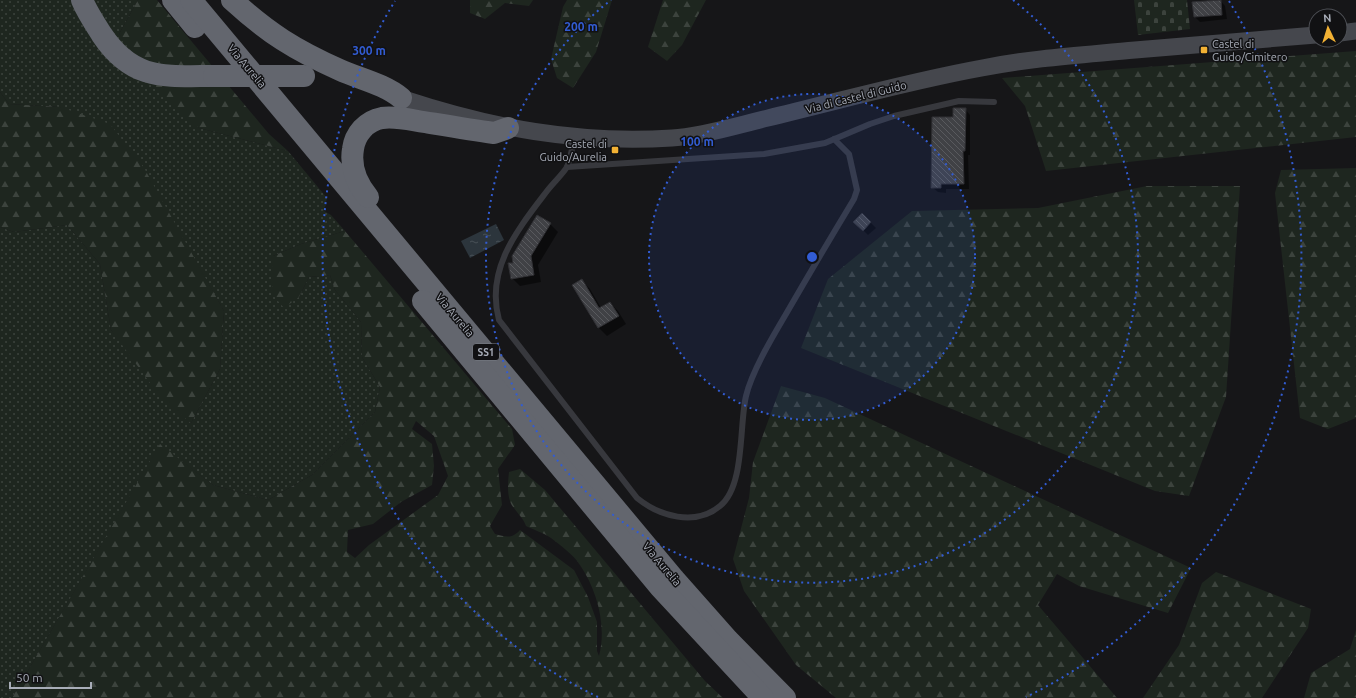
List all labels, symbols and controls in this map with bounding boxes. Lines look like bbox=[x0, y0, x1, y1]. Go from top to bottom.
north arrow bbox=[1308, 8, 1348, 48]
text: N bbox=[1323, 12, 1332, 24]
text: 200 m bbox=[564, 20, 598, 33]
place label: Castel di Guido/Cimitero bbox=[1212, 38, 1287, 63]
street label: Via Aurelia bbox=[225, 42, 269, 90]
text: 300 m bbox=[352, 44, 386, 57]
marker: Castel di Guido/Cimitero bbox=[1199, 45, 1209, 55]
street label: Via di Castel di Guido bbox=[804, 79, 908, 115]
text: 100 m bbox=[680, 135, 714, 148]
place label: Castel di Guido/Aurelia bbox=[540, 138, 607, 163]
marker: Castel di Guido/Aurelia bbox=[610, 145, 620, 155]
centre of rings bbox=[805, 250, 819, 264]
street label: Via Aurelia bbox=[433, 291, 477, 339]
road number: SS1 bbox=[473, 344, 499, 360]
street label: Via Aurelia bbox=[640, 540, 684, 588]
scale bar bbox=[10, 664, 91, 690]
text: 50 m bbox=[16, 671, 43, 684]

